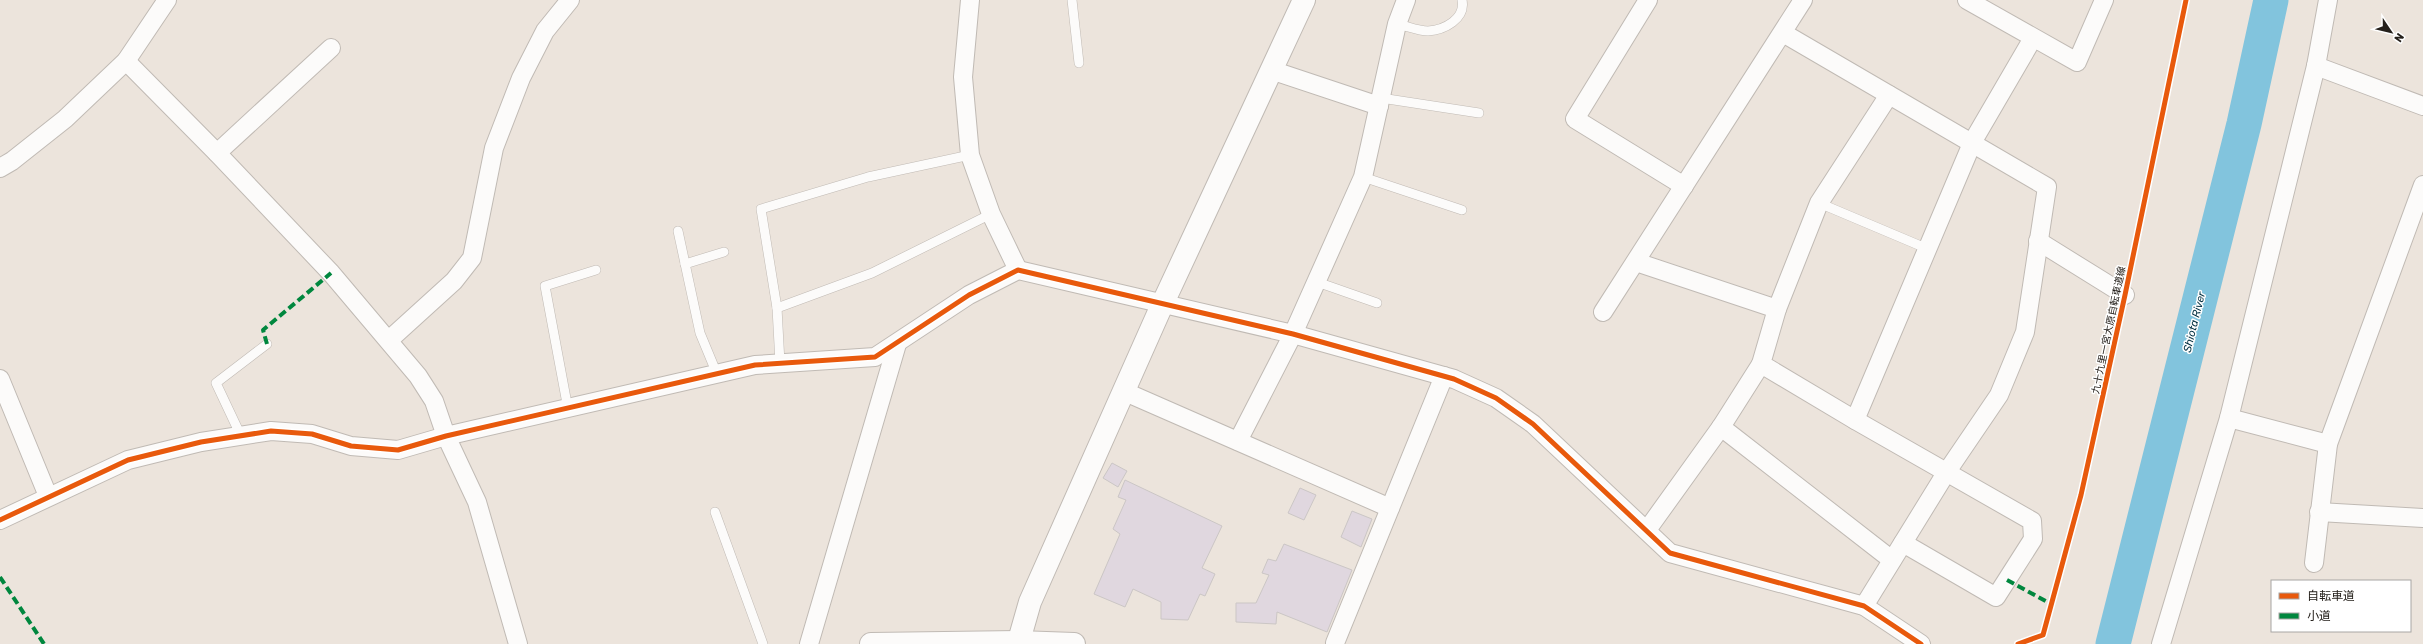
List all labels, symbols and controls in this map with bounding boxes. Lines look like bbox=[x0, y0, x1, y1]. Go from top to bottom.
north arrow bbox=[2371, 12, 2411, 52]
text: N bbox=[2391, 30, 2406, 44]
street label: 九十九里一宮大原自転車道線 bbox=[2090, 265, 2128, 395]
water label: Shiota River bbox=[2181, 290, 2208, 354]
legend bbox=[2271, 580, 2411, 632]
text: 自転車道 bbox=[2307, 589, 2355, 603]
text: 小道 bbox=[2307, 609, 2331, 623]

